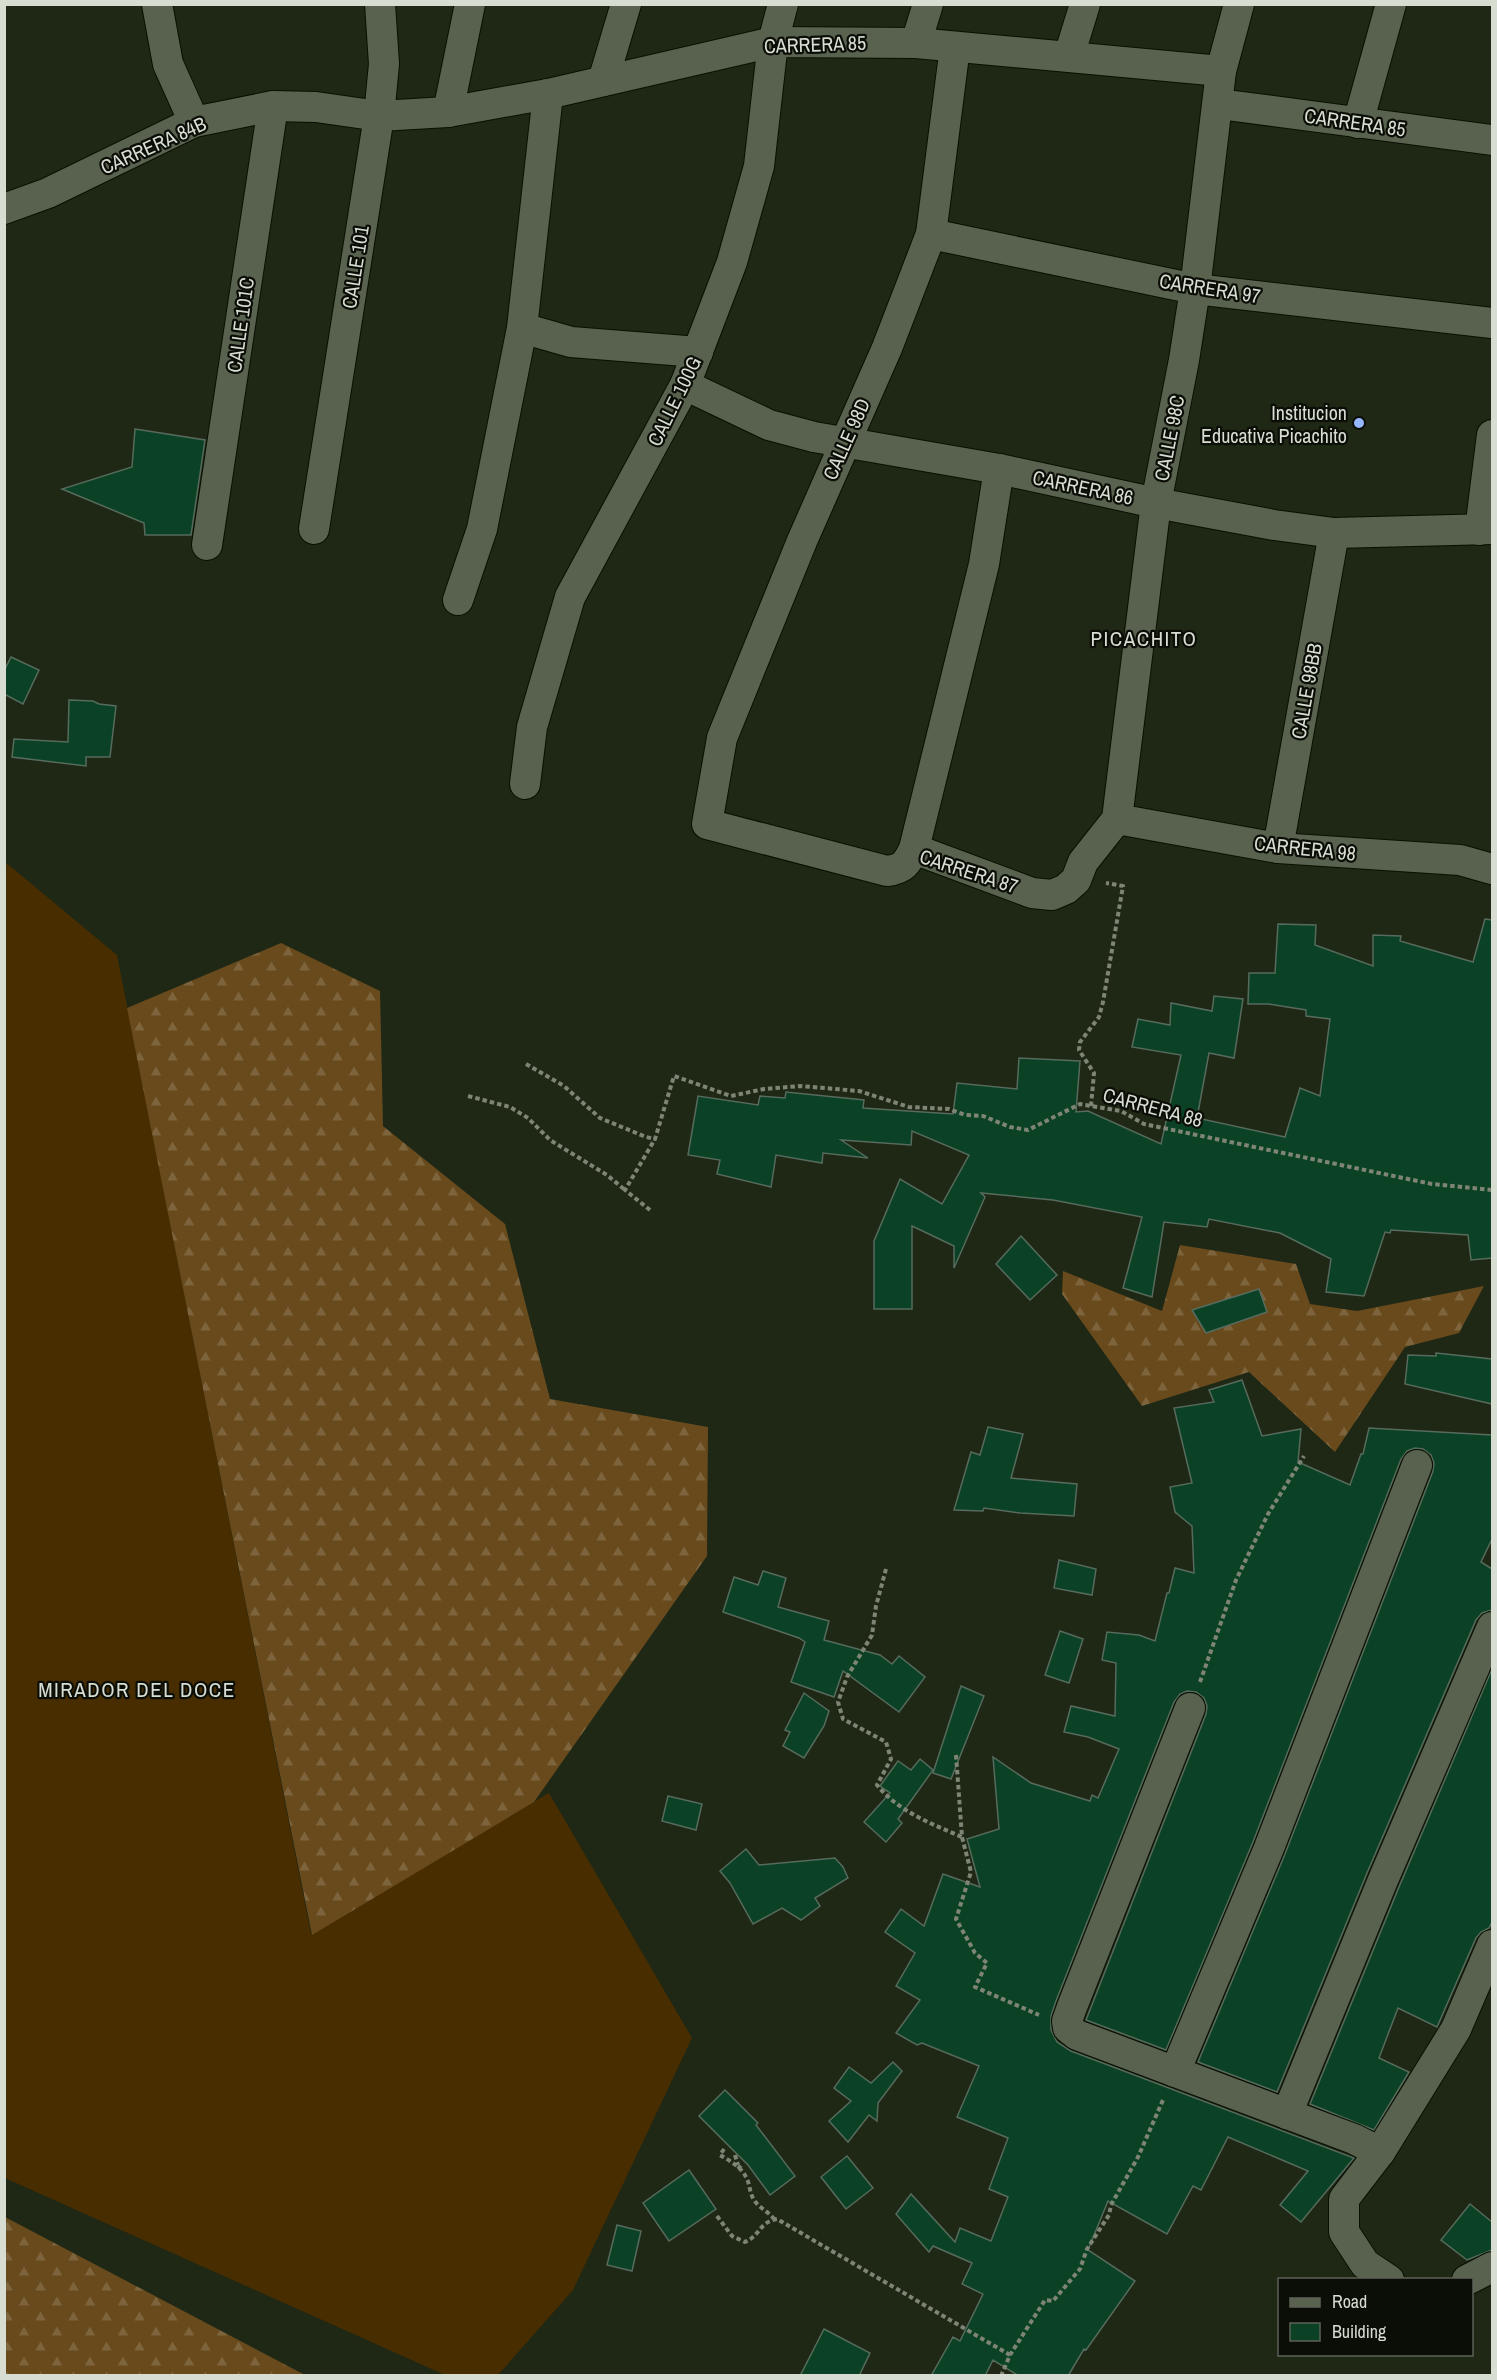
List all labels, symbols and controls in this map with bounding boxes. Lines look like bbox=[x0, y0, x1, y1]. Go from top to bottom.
street label: CARRERA 85 bbox=[764, 29, 866, 59]
street label: CARRERA 85 bbox=[1303, 102, 1407, 142]
street label: CARRERA 84B bbox=[96, 110, 210, 180]
street label: CALLE 101 bbox=[335, 223, 375, 311]
street label: CARRERA 97 bbox=[1157, 267, 1263, 309]
street label: CALLE 101C bbox=[220, 276, 260, 374]
street label: CALLE 100G bbox=[641, 352, 707, 450]
street label: CALLE 98C bbox=[1147, 393, 1191, 483]
street label: CALLE 98D bbox=[816, 394, 876, 484]
place label: Institucion Educativa Picachito bbox=[1201, 399, 1347, 449]
marker: Institucion Educativa Picachito bbox=[1352, 416, 1366, 430]
street label: CARRERA 86 bbox=[1030, 463, 1136, 511]
district label: PICACHITO bbox=[1091, 624, 1197, 653]
street label: CALLE 98BB bbox=[1284, 641, 1328, 741]
street label: CARRERA 98 bbox=[1253, 829, 1357, 867]
street label: CARRERA 87 bbox=[916, 842, 1022, 900]
street label: CARRERA 88 bbox=[1100, 1081, 1206, 1133]
district label: MIRADOR DEL DOCE bbox=[38, 1675, 236, 1704]
legend bbox=[1278, 2278, 1473, 2356]
text: Road bbox=[1332, 2289, 1367, 2314]
text: Building bbox=[1332, 2319, 1387, 2344]

